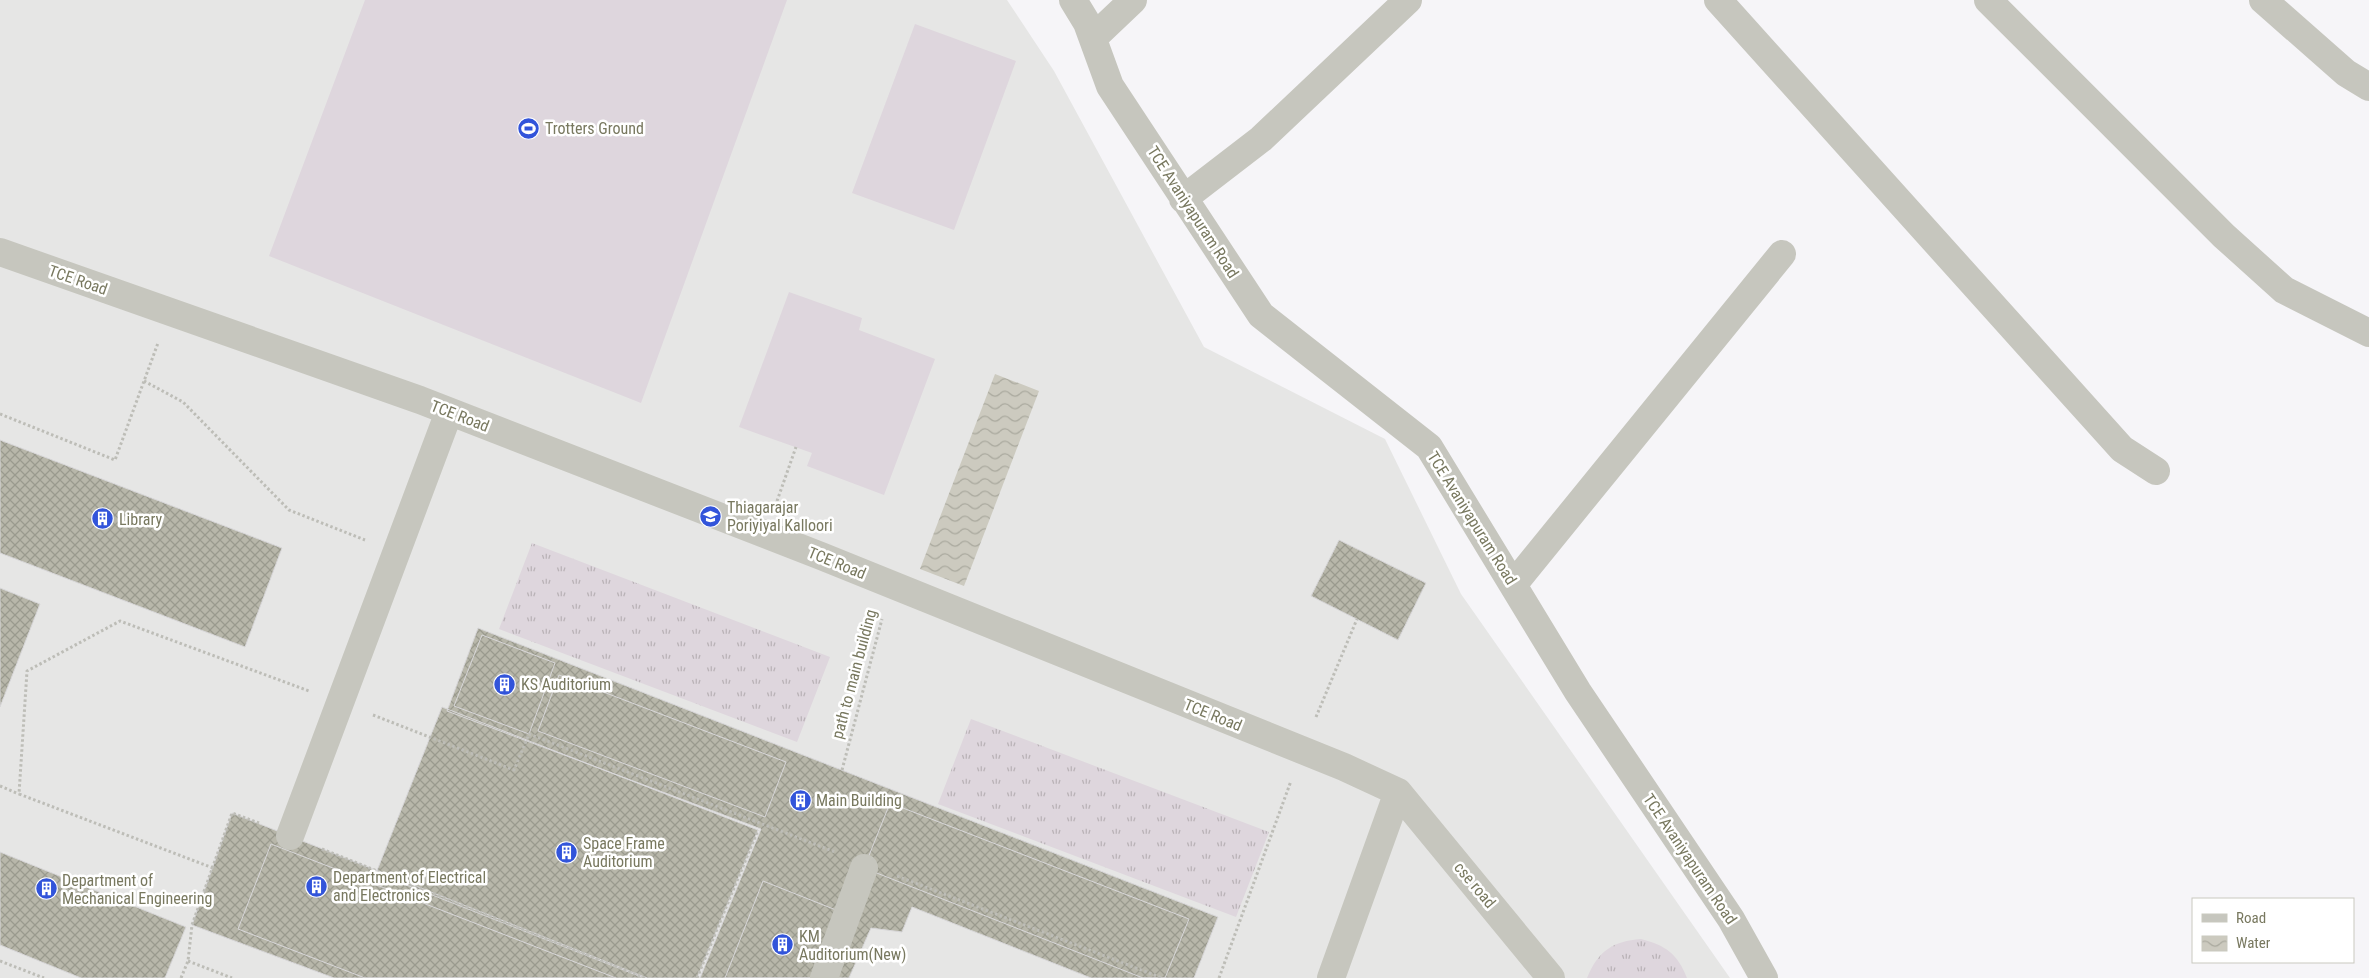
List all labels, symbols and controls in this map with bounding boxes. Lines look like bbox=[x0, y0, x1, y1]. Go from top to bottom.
sports icon: Trotters Ground bbox=[517, 116, 541, 140]
place label: Trotters Ground bbox=[545, 119, 644, 138]
street label: TCE Avaniyapuram Road bbox=[1143, 143, 1243, 281]
street label: TCE Road bbox=[46, 261, 110, 299]
street label: TCE Road bbox=[428, 396, 492, 436]
street label: TCE Avaniyapuram Road bbox=[1423, 448, 1521, 588]
place label: Thiagarajar Poriyiyal Kalloori bbox=[727, 498, 833, 535]
school or university icon: Thiagarajar Poriyiyal Kalloori bbox=[699, 504, 723, 528]
building icon: Library bbox=[91, 507, 115, 531]
place label: Library bbox=[119, 510, 162, 529]
street label: TCE Road bbox=[805, 543, 869, 583]
street label: path to main building bbox=[828, 607, 880, 741]
building icon: KS Auditorium bbox=[493, 672, 517, 696]
place label: KS Auditorium bbox=[521, 675, 611, 694]
street label: TCE Road bbox=[1181, 695, 1245, 735]
building icon: Main Building bbox=[788, 788, 812, 812]
street label: TCE Avaniyapuram Road bbox=[1639, 790, 1741, 928]
place label: Main Building bbox=[816, 791, 902, 810]
place label: Space Frame Auditorium bbox=[583, 834, 665, 871]
building icon: Space Frame Auditorium bbox=[555, 840, 579, 864]
street label: cse road bbox=[1450, 858, 1500, 912]
place label: Department of Electrical and Electronics bbox=[333, 868, 486, 905]
place label: Department of Mechanical Engineering bbox=[62, 871, 212, 908]
building icon: Department of Electrical and Electronics bbox=[305, 874, 329, 898]
building icon: Department of Mechanical Engineering bbox=[34, 877, 58, 901]
legend bbox=[2192, 898, 2354, 963]
text: Road bbox=[2236, 909, 2266, 927]
place label: KM Auditorium(New) bbox=[799, 927, 906, 964]
building icon: KM Auditorium(New) bbox=[771, 933, 795, 957]
text: Water bbox=[2236, 934, 2271, 952]

